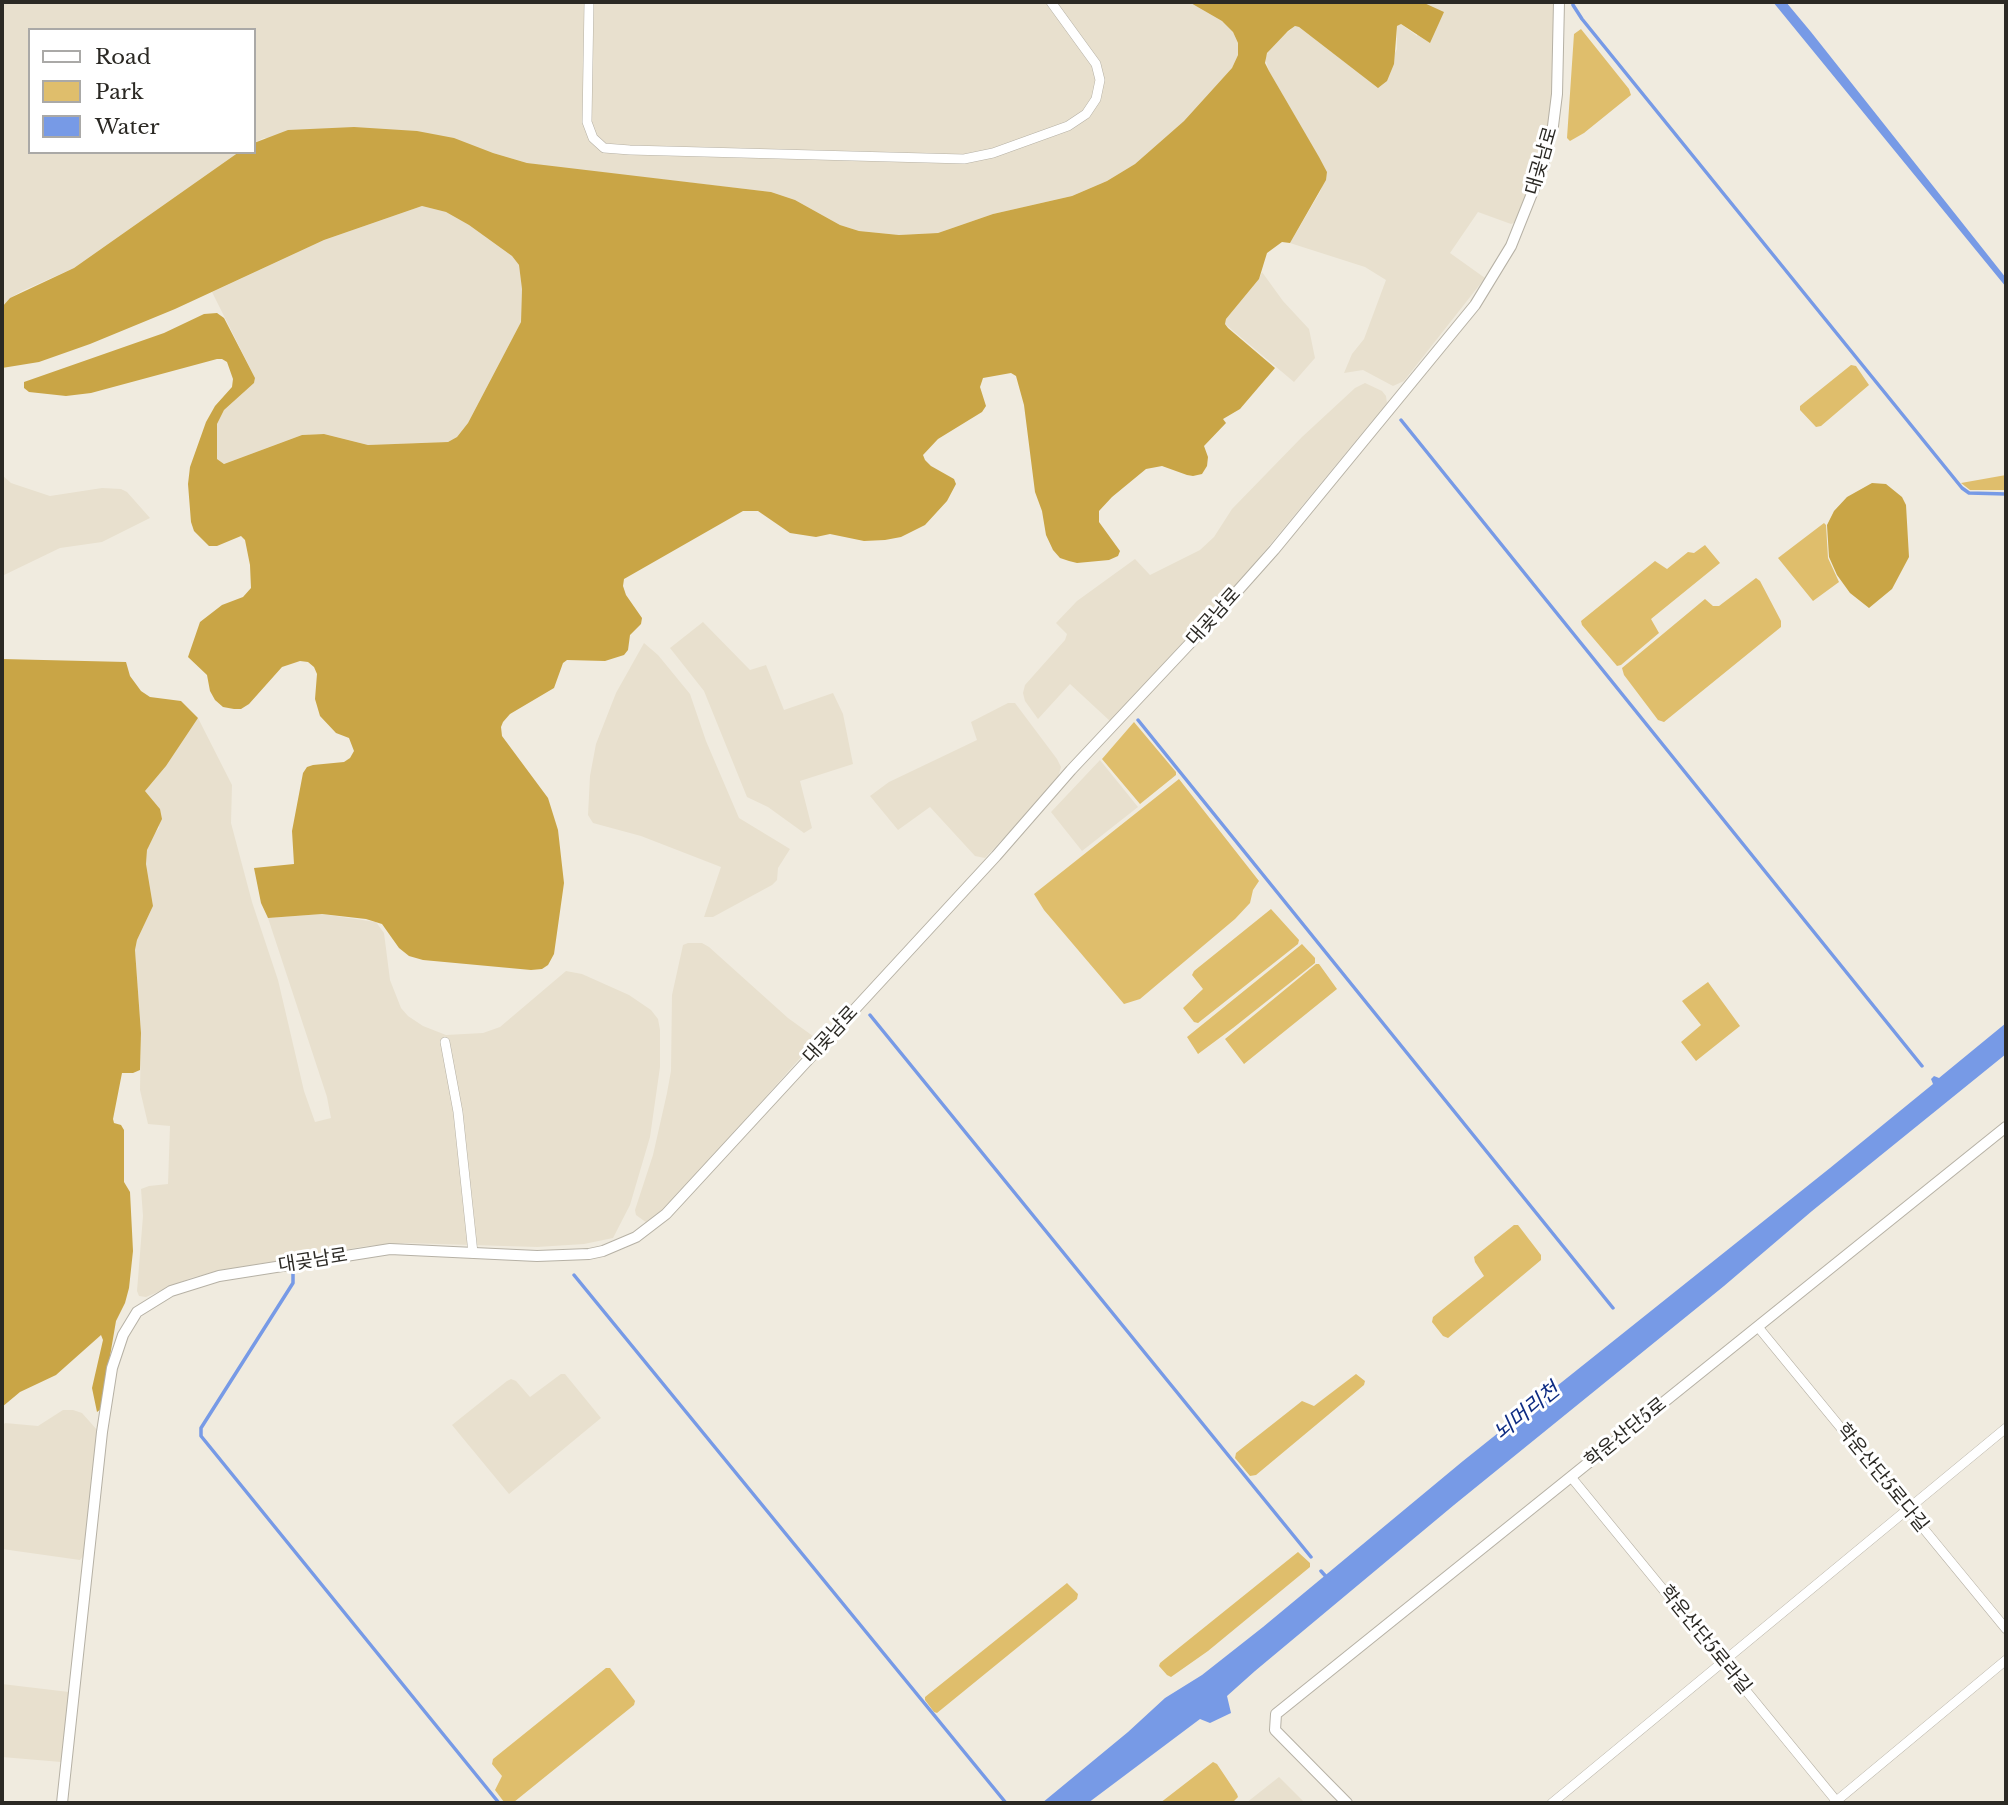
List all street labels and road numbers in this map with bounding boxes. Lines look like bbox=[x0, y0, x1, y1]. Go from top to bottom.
street label: 대곶남로 bbox=[1521, 124, 1563, 198]
street label: 대곶남로 bbox=[1182, 583, 1246, 651]
street label: 대곶남로 bbox=[799, 1002, 863, 1068]
street label: 대곶남로 bbox=[277, 1244, 349, 1278]
street label: 학운산단5로 bbox=[1581, 1393, 1671, 1473]
street label: 학운산단5로다길 bbox=[1831, 1419, 1933, 1537]
street label: 학운산단5로라길 bbox=[1654, 1581, 1756, 1699]

